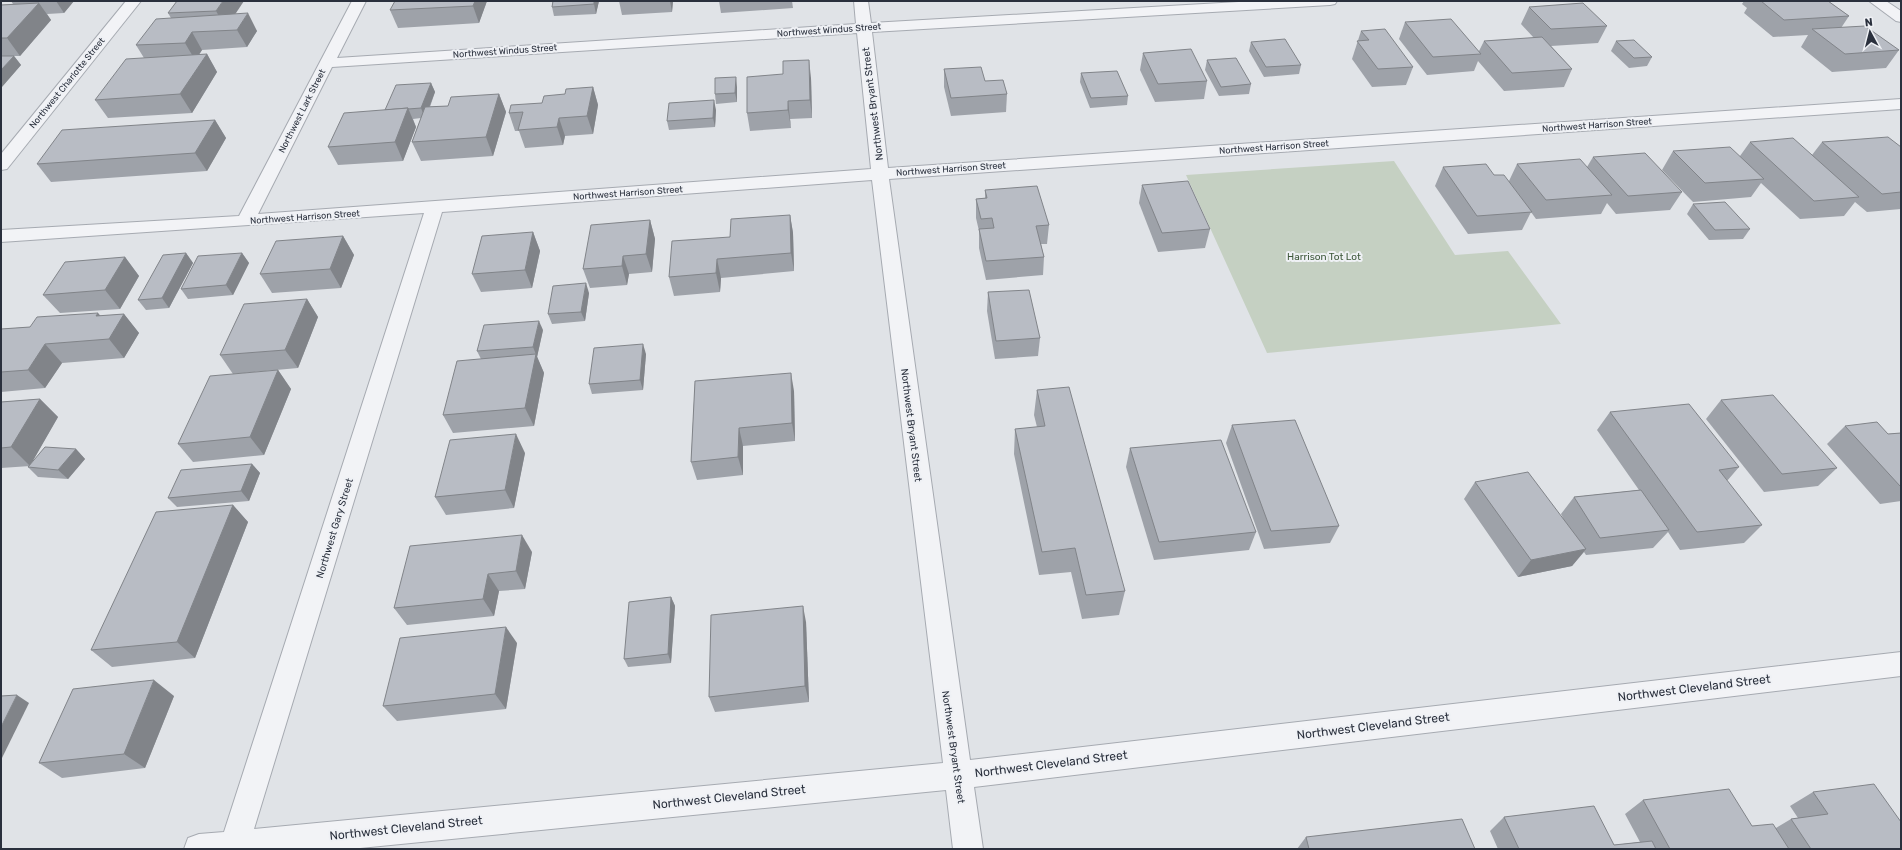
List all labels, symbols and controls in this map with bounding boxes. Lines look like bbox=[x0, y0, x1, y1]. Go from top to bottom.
north arrow bbox=[1850, 12, 1890, 52]
text: N bbox=[1864, 16, 1874, 30]
street label: Northwest Windus Street bbox=[777, 21, 882, 39]
street label: Northwest Charlotte Street bbox=[27, 35, 107, 130]
street label: Northwest Windus Street bbox=[453, 42, 558, 60]
street label: Northwest Bryant Street bbox=[860, 47, 886, 161]
street label: Northwest Lark Street bbox=[277, 67, 328, 154]
street label: Northwest Harrison Street bbox=[1542, 116, 1653, 134]
street label: Northwest Harrison Street bbox=[1219, 138, 1330, 156]
street label: Northwest Harrison Street bbox=[896, 160, 1007, 178]
street label: Northwest Harrison Street bbox=[573, 184, 684, 202]
street label: Northwest Harrison Street bbox=[250, 208, 361, 226]
park label: Harrison Tot Lot bbox=[1287, 251, 1361, 263]
street label: Northwest Bryant Street bbox=[898, 368, 924, 482]
street label: Northwest Gary Street bbox=[314, 477, 356, 580]
street label: Northwest Cleveland Street bbox=[1617, 672, 1771, 704]
street label: Northwest Bryant Street bbox=[939, 690, 967, 804]
street label: Northwest Cleveland Street bbox=[1296, 710, 1450, 742]
street label: Northwest Cleveland Street bbox=[974, 748, 1128, 780]
street label: Northwest Cleveland Street bbox=[652, 782, 806, 812]
street label: Northwest Cleveland Street bbox=[329, 813, 483, 843]

